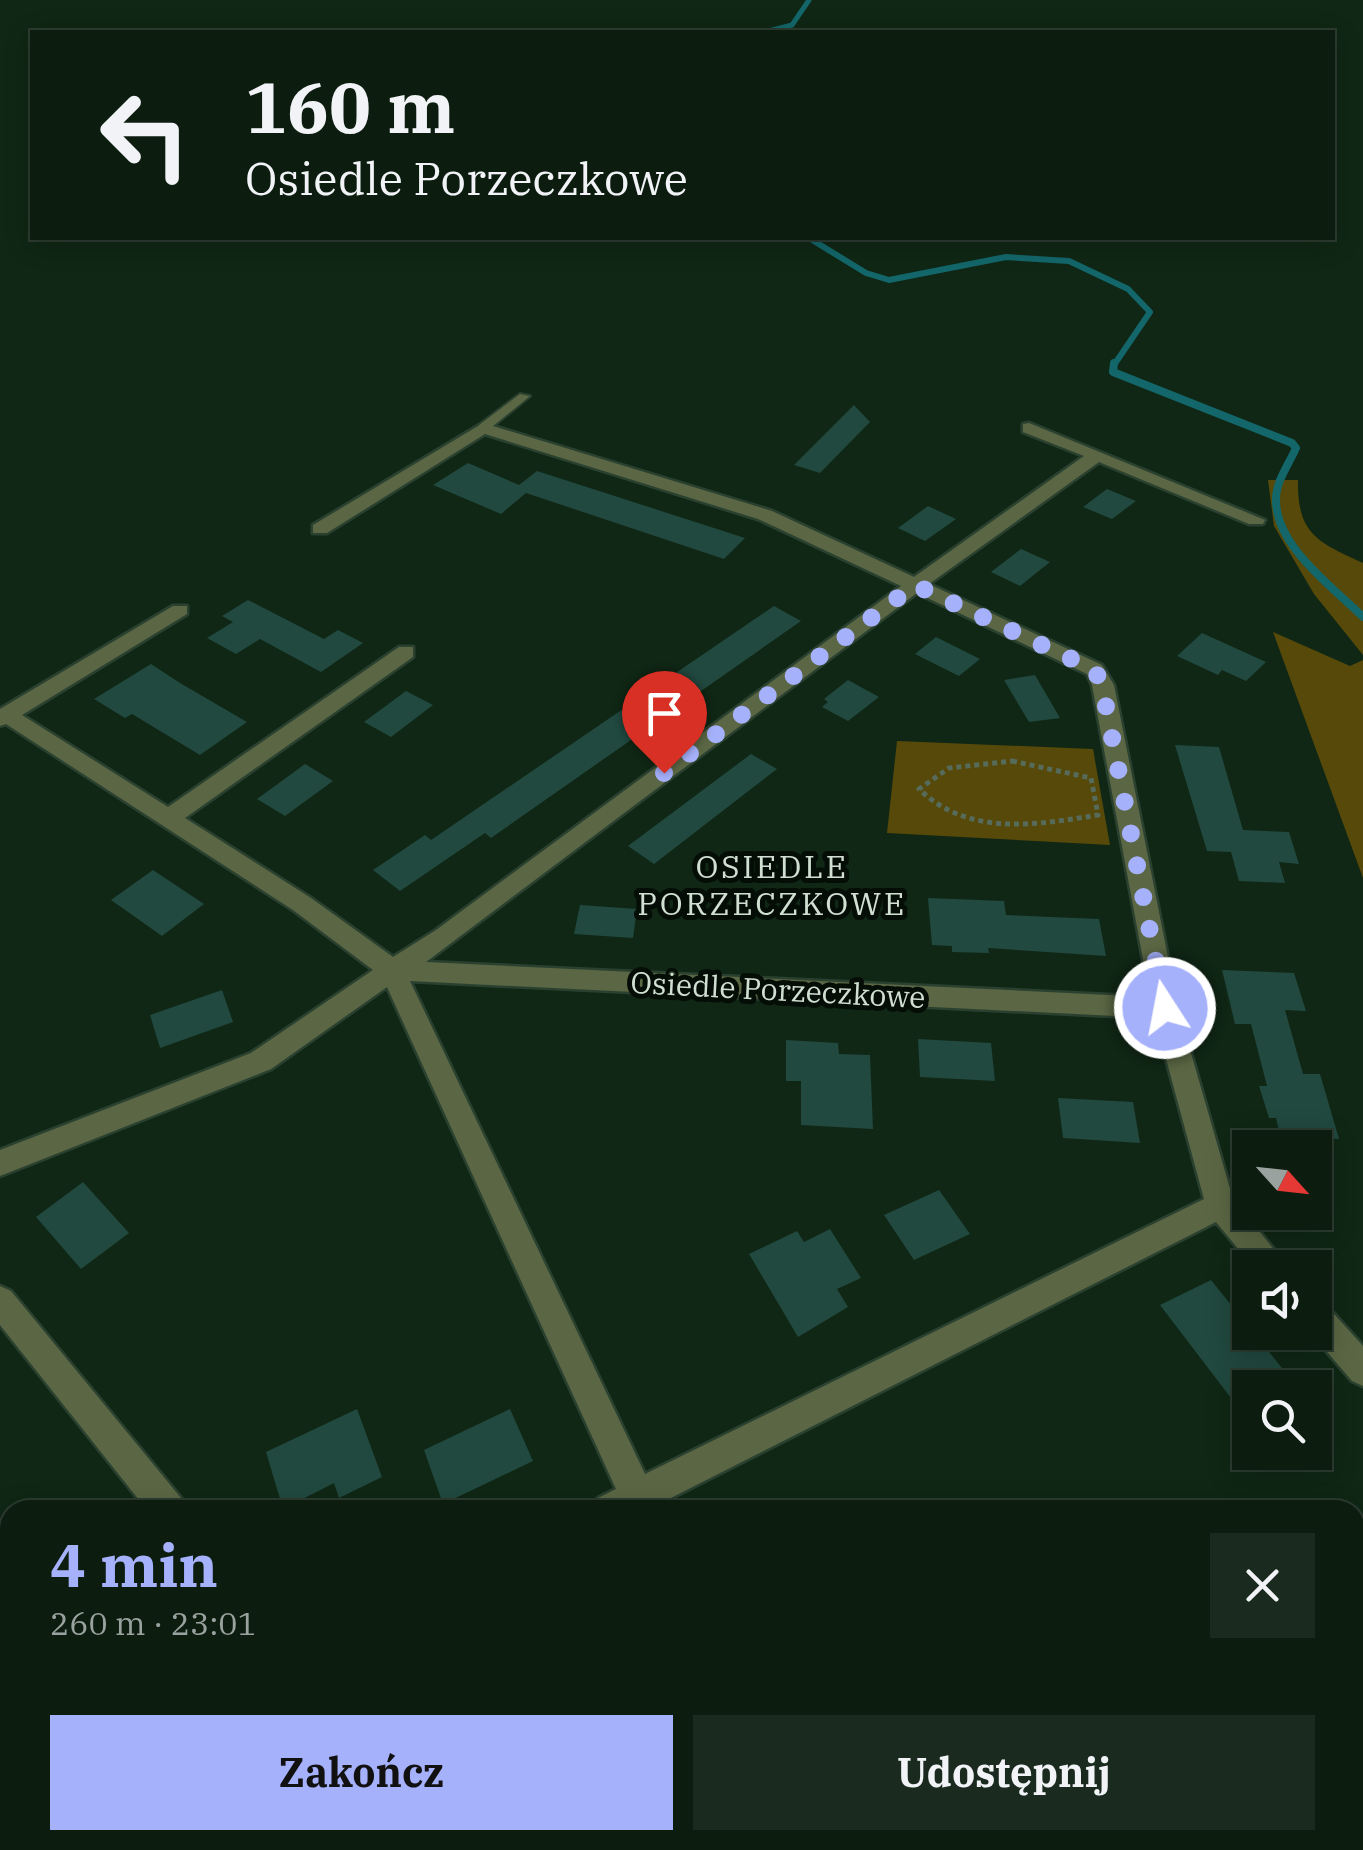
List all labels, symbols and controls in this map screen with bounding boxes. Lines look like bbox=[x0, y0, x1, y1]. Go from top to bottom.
text: 160 m bbox=[245, 61, 455, 152]
icon: left bbox=[80, 70, 210, 200]
text: Osiedle Porzeczkowe bbox=[245, 149, 688, 207]
pin bbox=[622, 671, 707, 774]
icon: arrive bbox=[637, 686, 692, 741]
district label: OSIEDLE PORZECZKOWE bbox=[637, 845, 907, 924]
position arrow bbox=[1113, 956, 1217, 1060]
street label: Osiedle Porzeczkowe bbox=[630, 962, 926, 1016]
north arrow bbox=[1232, 1130, 1332, 1230]
map controls bbox=[1232, 1130, 1332, 1470]
button: sound bbox=[1232, 1250, 1332, 1350]
button: search bbox=[1232, 1370, 1332, 1470]
text: 4 min bbox=[50, 1525, 218, 1604]
button: close bbox=[1210, 1533, 1315, 1638]
text: 260 m · 23:01 bbox=[50, 1602, 257, 1644]
button: Zakończ bbox=[50, 1715, 673, 1830]
button: Udostępnij bbox=[693, 1715, 1315, 1830]

